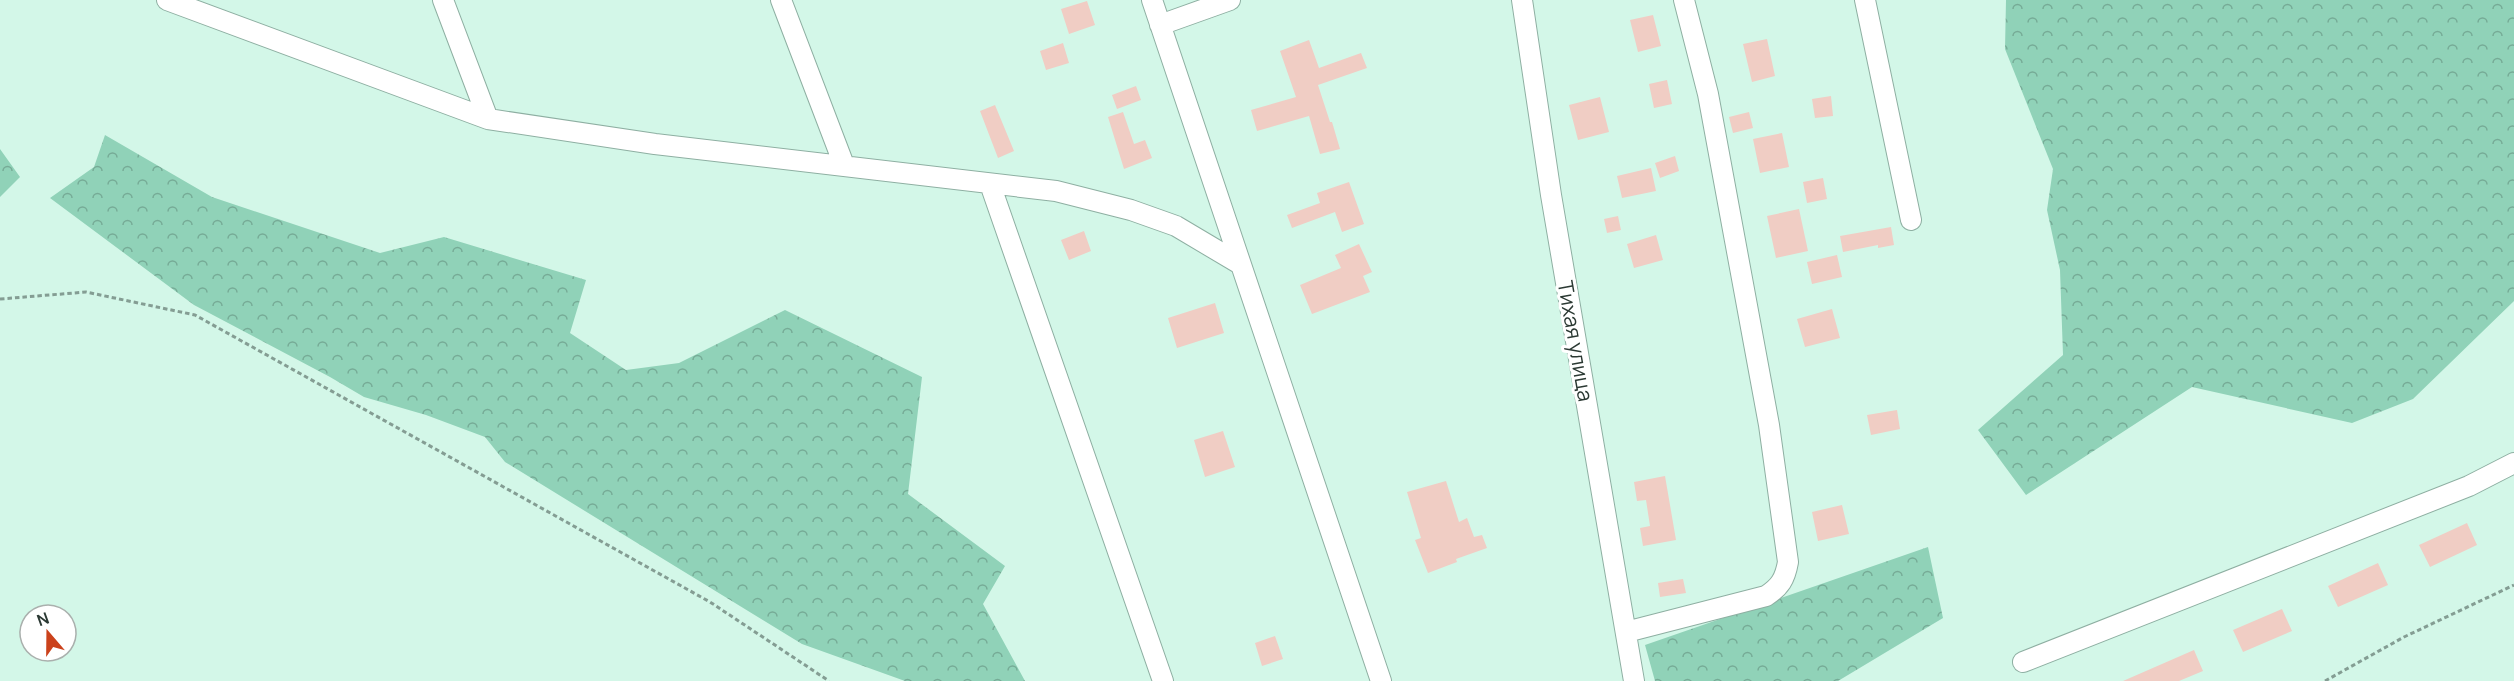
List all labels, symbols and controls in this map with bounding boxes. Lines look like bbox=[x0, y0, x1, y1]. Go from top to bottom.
street label: Тихая улица bbox=[1552, 279, 1600, 403]
north arrow bbox=[18, 603, 78, 663]
text: N bbox=[34, 607, 52, 631]

